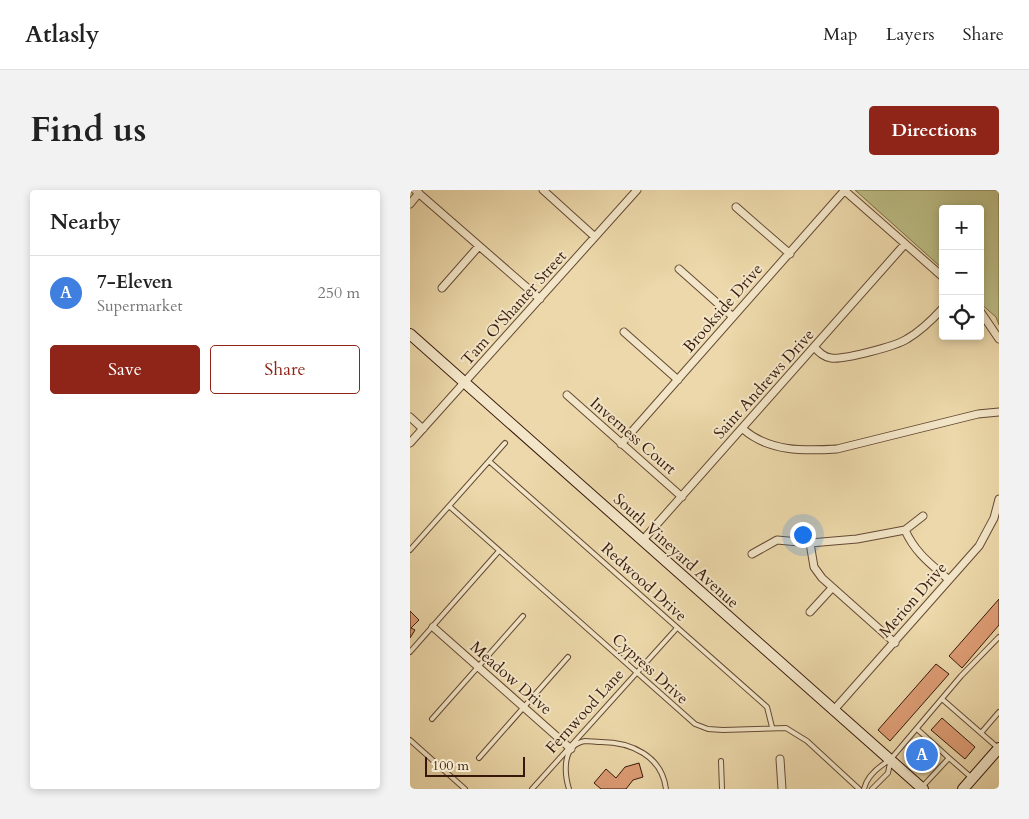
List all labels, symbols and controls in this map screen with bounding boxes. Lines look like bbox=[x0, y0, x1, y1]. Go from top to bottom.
text: Atlasly bbox=[25, 18, 99, 51]
text: Map bbox=[823, 22, 858, 47]
text: Layers bbox=[886, 22, 935, 47]
text: Share bbox=[963, 22, 1004, 47]
text: Find us bbox=[30, 106, 146, 154]
button: Directions bbox=[869, 106, 999, 155]
map controls bbox=[939, 205, 984, 340]
button: + bbox=[939, 205, 984, 250]
text: Nearby bbox=[50, 208, 121, 237]
street label: Tam O'Shanter Street bbox=[456, 246, 572, 370]
button: − bbox=[939, 250, 984, 295]
street label: Brookside Drive bbox=[678, 259, 768, 357]
text: 7-Eleven bbox=[97, 269, 173, 295]
text: A bbox=[60, 282, 72, 304]
text: 250 m bbox=[318, 282, 360, 304]
text: Supermarket bbox=[97, 295, 183, 317]
button: locate bbox=[939, 295, 984, 340]
street label: Saint Andrews Drive bbox=[709, 324, 819, 444]
button: Save bbox=[50, 345, 200, 394]
button: Share bbox=[210, 345, 360, 394]
street label: Inverness Court bbox=[585, 392, 681, 480]
street label: South Vineyard Avenue bbox=[608, 489, 744, 613]
your location bbox=[790, 522, 816, 548]
street label: Redwood Drive bbox=[596, 538, 692, 626]
street label: Merion Drive bbox=[874, 558, 952, 642]
street label: Cypress Drive bbox=[607, 629, 693, 709]
street label: Meadow Drive bbox=[465, 636, 557, 720]
street label: Fernwood Lane bbox=[541, 664, 629, 758]
pin: A bbox=[906, 736, 938, 774]
scale bar bbox=[425, 754, 525, 777]
text: 100 m bbox=[432, 756, 469, 775]

